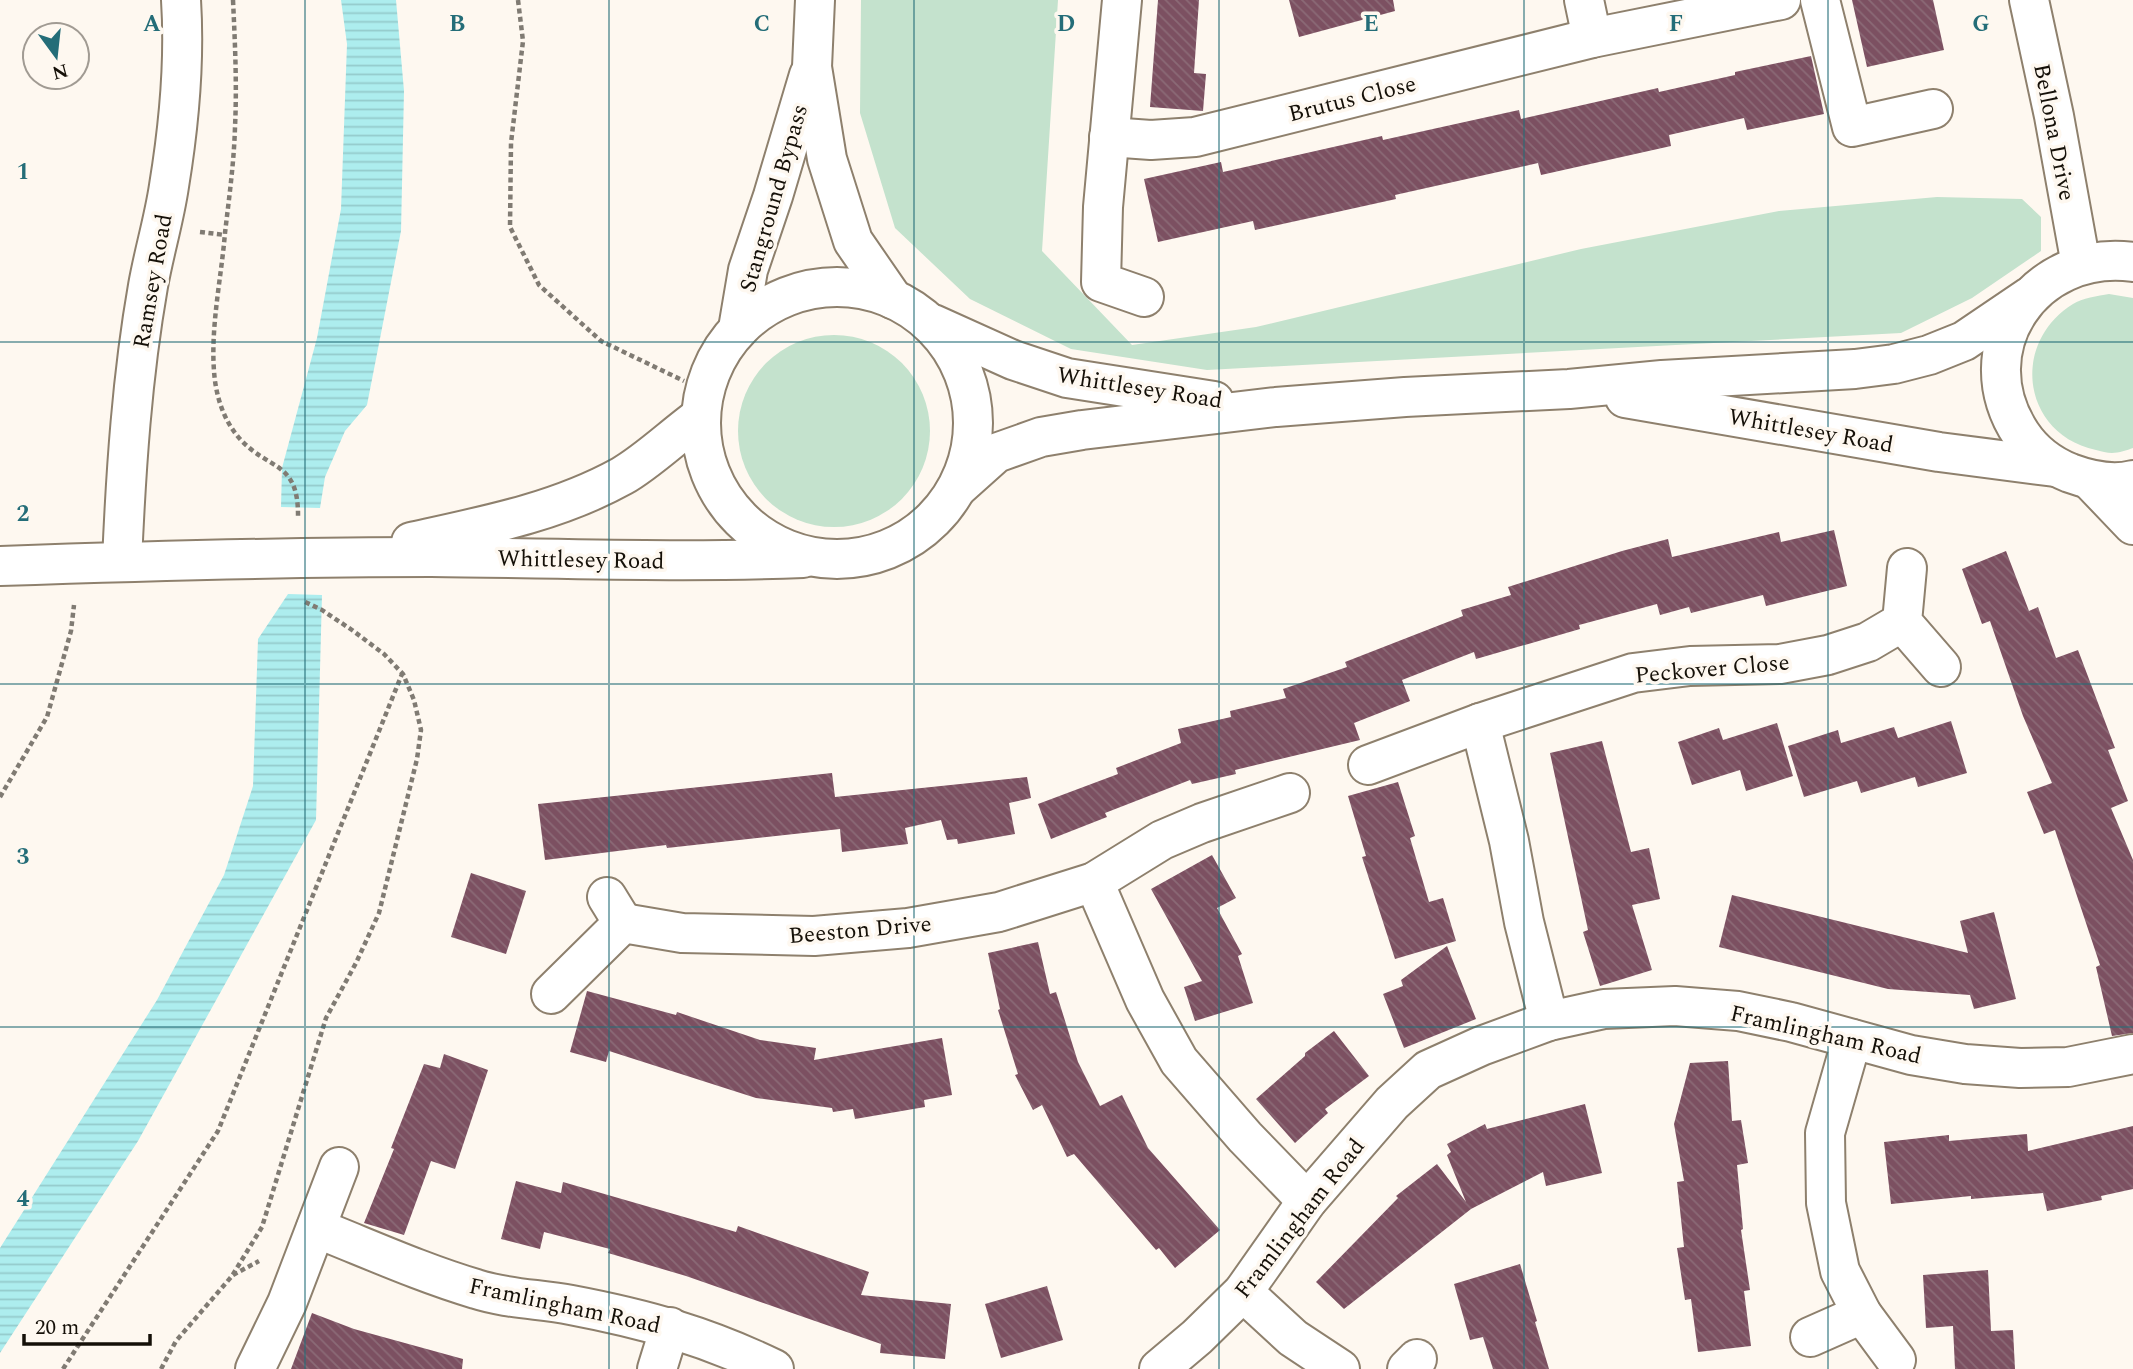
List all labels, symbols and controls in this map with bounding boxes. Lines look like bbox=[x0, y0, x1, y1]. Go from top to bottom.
text: A bbox=[143, 7, 161, 42]
text: B bbox=[449, 7, 465, 42]
text: C bbox=[754, 7, 770, 42]
text: D bbox=[1057, 7, 1075, 42]
text: E bbox=[1363, 7, 1379, 42]
text: F bbox=[1669, 7, 1683, 42]
text: G bbox=[1972, 7, 1990, 42]
north arrow bbox=[21, 21, 91, 91]
text: N bbox=[49, 55, 71, 87]
street label: Bellona Drive bbox=[2023, 61, 2084, 204]
street label: Brutus Close bbox=[1285, 67, 1420, 132]
street label: Stanground Bypass bbox=[731, 100, 818, 297]
text: 1 bbox=[17, 155, 29, 190]
street label: Ramsey Road bbox=[124, 211, 183, 351]
street label: Whittlesey Road bbox=[1055, 358, 1225, 419]
street label: Whittlesey Road bbox=[1726, 400, 1896, 463]
text: 2 bbox=[17, 497, 30, 532]
street label: Whittlesey Road bbox=[497, 542, 665, 579]
street label: Peckover Close bbox=[1633, 645, 1791, 694]
text: 3 bbox=[17, 840, 30, 875]
street label: Beeston Drive bbox=[787, 907, 933, 954]
street label: Framlingham Road bbox=[1727, 996, 1925, 1075]
street label: Framlingham Road bbox=[1226, 1131, 1374, 1307]
text: 4 bbox=[17, 1182, 30, 1217]
street label: Framlingham Road bbox=[466, 1269, 664, 1344]
scale bar bbox=[24, 1302, 150, 1346]
text: 20 m bbox=[35, 1312, 79, 1344]

